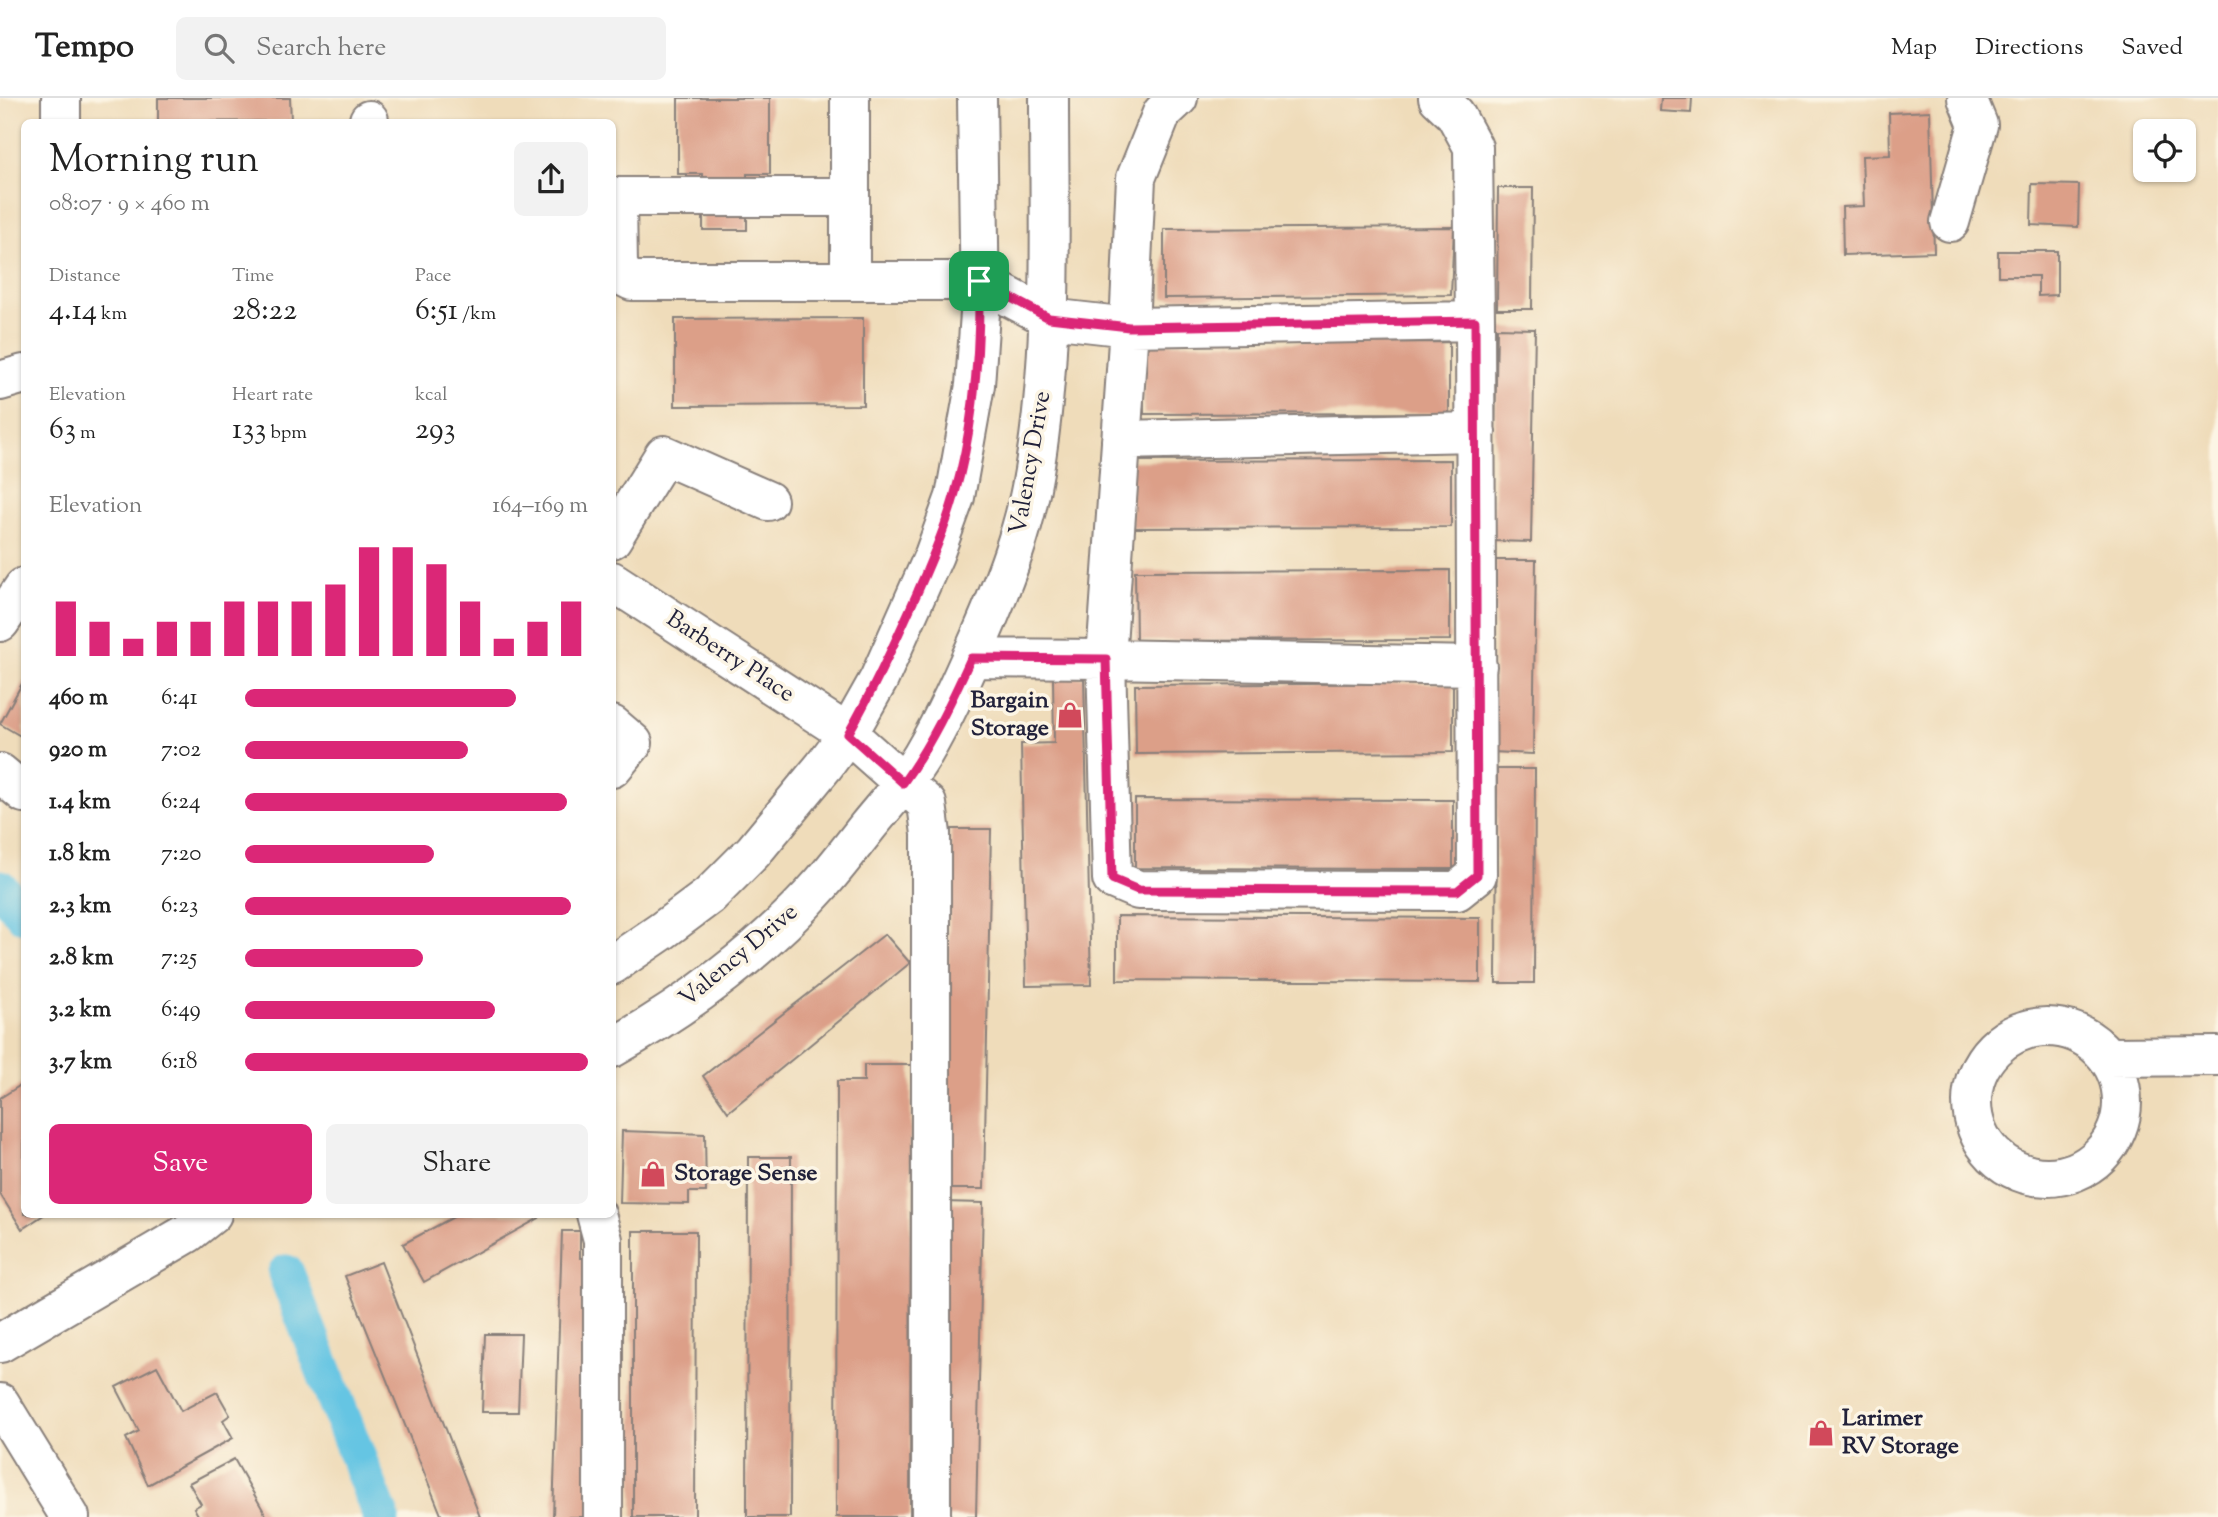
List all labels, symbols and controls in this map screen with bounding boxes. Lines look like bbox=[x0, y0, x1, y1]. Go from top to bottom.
search box bbox=[176, 17, 666, 80]
text: Tempo bbox=[35, 24, 134, 72]
icon: search bbox=[200, 29, 238, 67]
text: Search here bbox=[256, 30, 386, 67]
text: Map bbox=[1891, 31, 1937, 65]
text: Directions bbox=[1975, 31, 2083, 65]
text: Saved bbox=[2121, 31, 2183, 65]
map controls bbox=[2133, 119, 2196, 182]
button: locate bbox=[2133, 119, 2196, 182]
text: Morning run bbox=[49, 135, 259, 189]
button: share bbox=[514, 142, 588, 216]
text: 08:07 · 9 × 460 m bbox=[49, 188, 210, 221]
pin bbox=[949, 251, 1009, 311]
icon: arrive bbox=[960, 262, 998, 300]
text: Distance bbox=[49, 263, 121, 290]
text: Time bbox=[232, 263, 274, 290]
text: Pace bbox=[415, 263, 451, 290]
text: 4.14 bbox=[49, 290, 97, 333]
text: 28:22 bbox=[232, 290, 297, 333]
text: 6:51 bbox=[415, 290, 458, 333]
text: km bbox=[97, 301, 127, 328]
text: /km bbox=[458, 301, 496, 328]
text: Elevation bbox=[49, 382, 126, 409]
text: Heart rate bbox=[232, 382, 313, 409]
text: kcal bbox=[415, 382, 448, 409]
street label: Valency Drive bbox=[1002, 388, 1060, 538]
text: 63 bbox=[49, 409, 76, 452]
text: 133 bbox=[232, 409, 266, 452]
text: 293 bbox=[415, 409, 456, 452]
text: m bbox=[76, 420, 96, 447]
text: bpm bbox=[266, 420, 307, 447]
text: Elevation bbox=[49, 490, 142, 523]
text: 164–169 m bbox=[492, 490, 588, 523]
street label: Barberry Place bbox=[659, 603, 801, 711]
text: 460 m bbox=[49, 682, 108, 715]
text: 6:41 bbox=[161, 682, 198, 715]
place label: Bargain Storage bbox=[970, 684, 1050, 746]
shop icon: Bargain Storage bbox=[1055, 700, 1085, 730]
text: 920 m bbox=[49, 734, 107, 767]
text: 7:02 bbox=[161, 734, 201, 767]
text: 1.4 km bbox=[49, 786, 111, 819]
text: 6:24 bbox=[161, 786, 201, 819]
text: 1.8 km bbox=[49, 838, 111, 871]
text: 7:20 bbox=[161, 838, 201, 871]
text: 2.3 km bbox=[49, 890, 111, 923]
text: 6:23 bbox=[161, 890, 198, 923]
street label: Valency Drive bbox=[672, 896, 806, 1016]
text: 2.8 km bbox=[49, 942, 114, 975]
text: 7:25 bbox=[161, 942, 197, 975]
text: 3.2 km bbox=[49, 994, 111, 1027]
text: 6:49 bbox=[161, 994, 201, 1027]
text: 3.7 km bbox=[49, 1046, 112, 1079]
text: 6:18 bbox=[161, 1046, 198, 1079]
button: Save bbox=[49, 1124, 312, 1204]
button: Share bbox=[326, 1124, 588, 1204]
place label: Storage Sense bbox=[674, 1157, 818, 1191]
shop icon: Storage Sense bbox=[638, 1159, 668, 1189]
place label: Larimer RV Storage bbox=[1842, 1402, 1959, 1464]
shop icon: Larimer RV Storage bbox=[1806, 1418, 1836, 1448]

